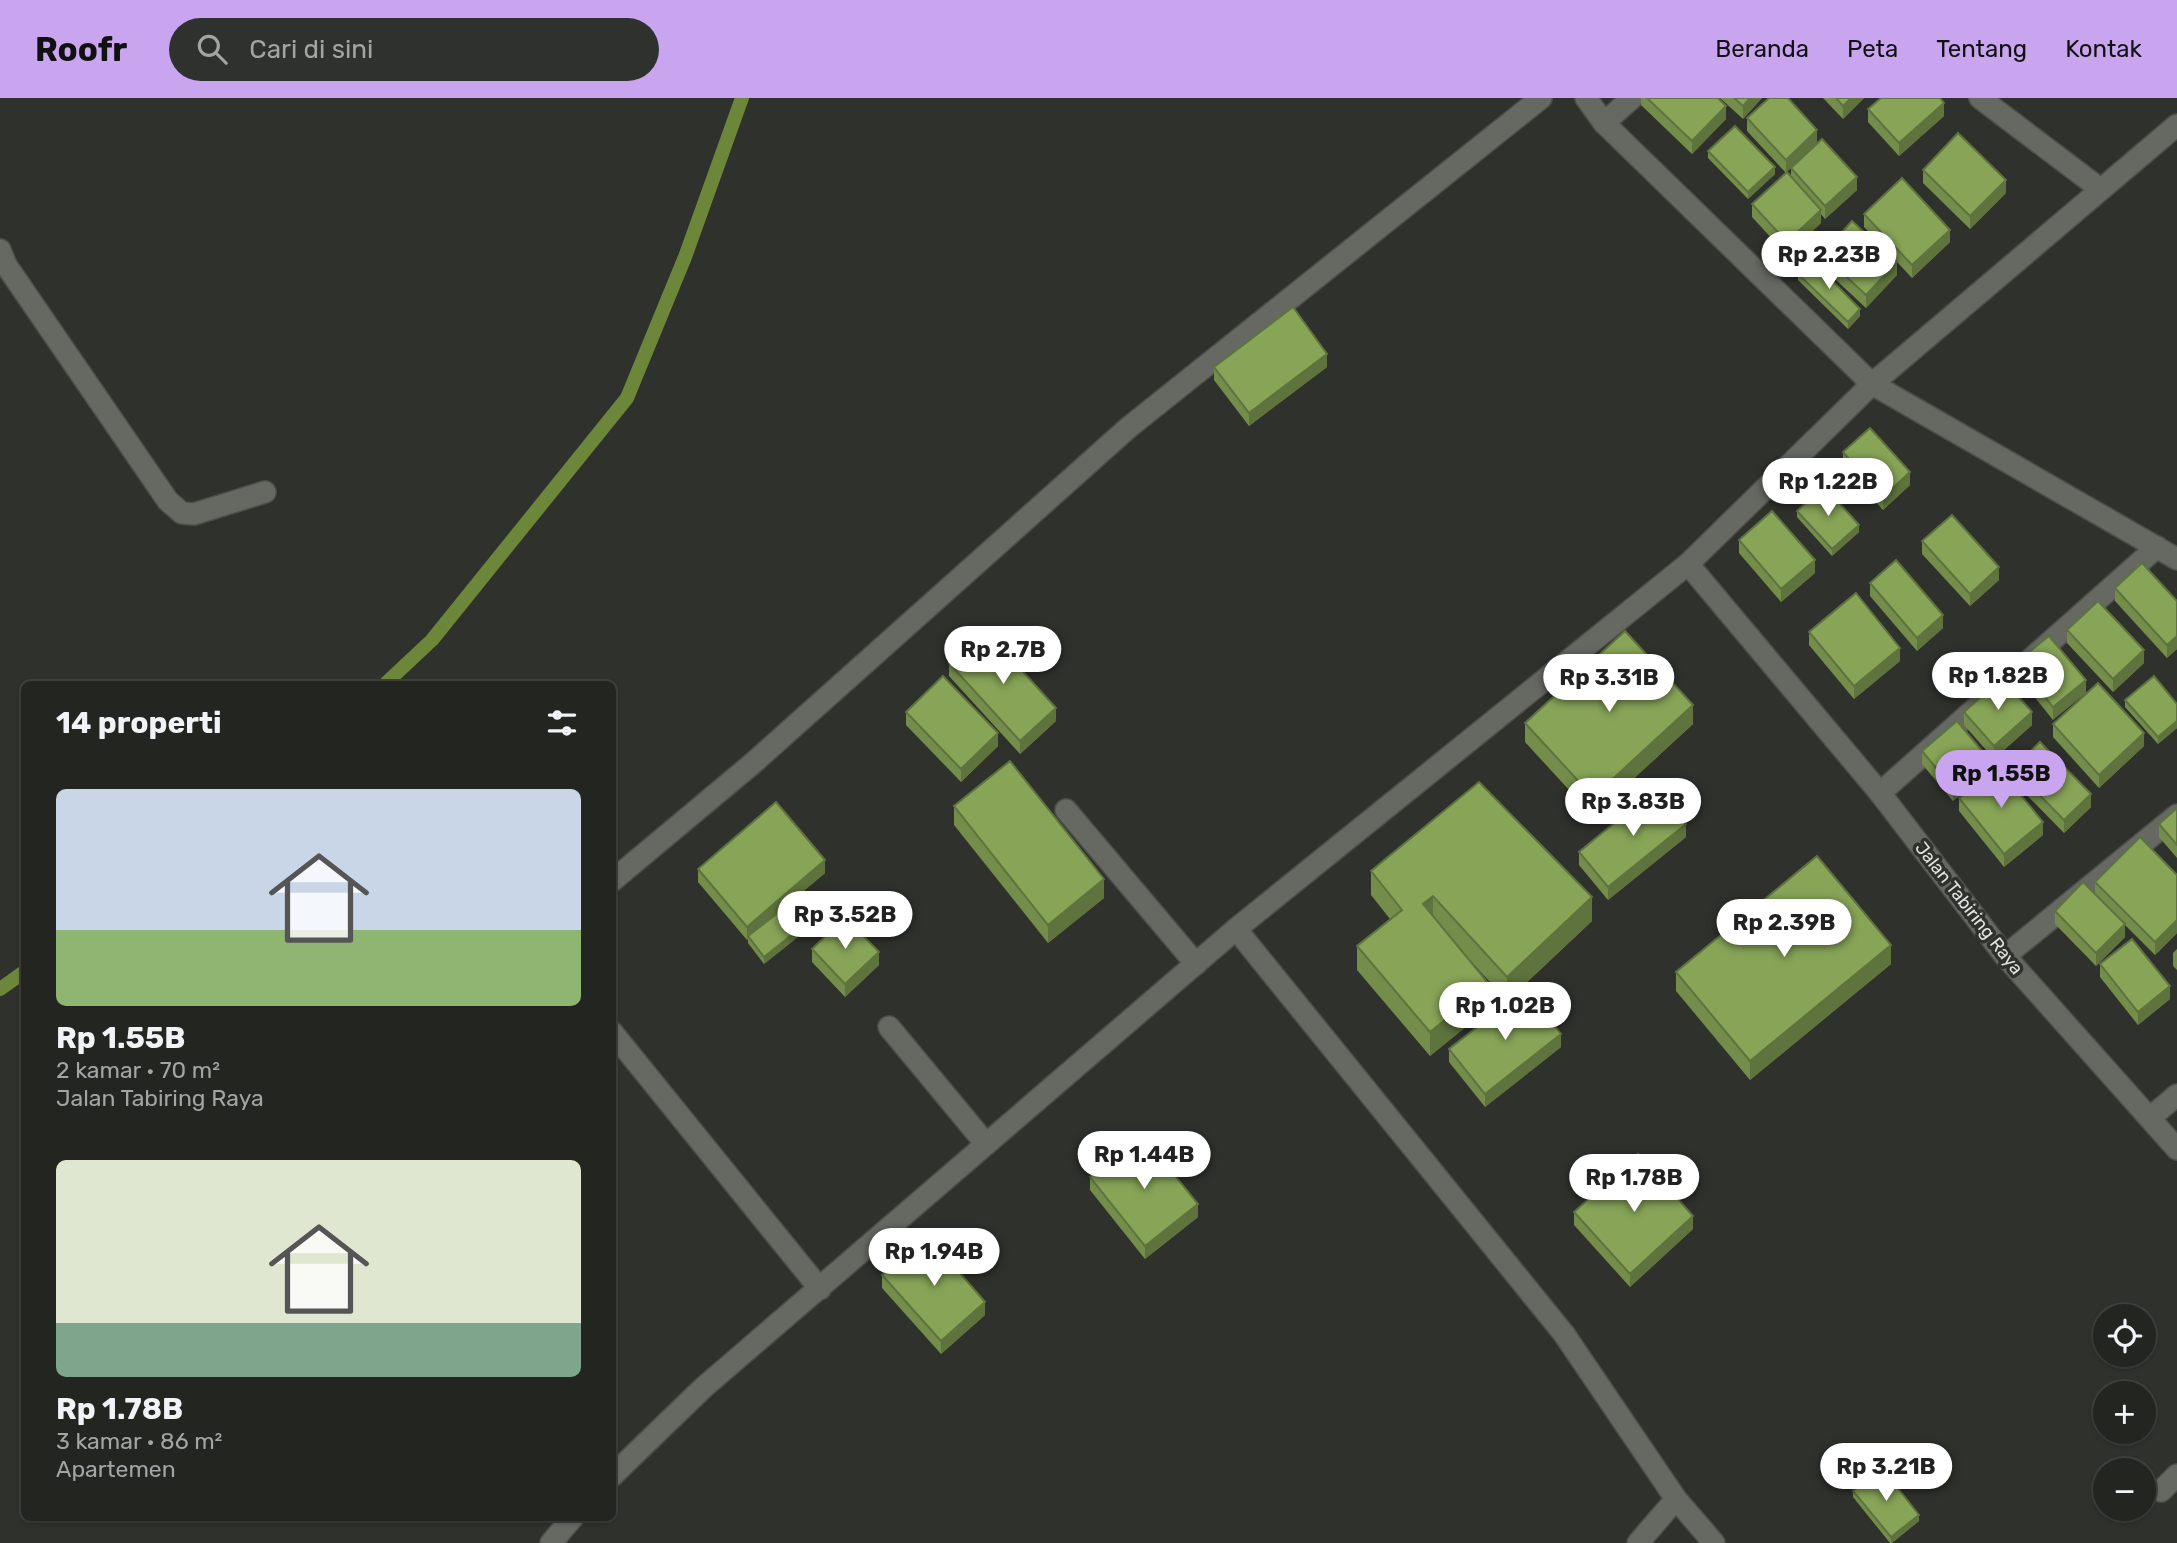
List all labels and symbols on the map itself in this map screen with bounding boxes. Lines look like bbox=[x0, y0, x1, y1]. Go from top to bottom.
pin: Rp 2.23B bbox=[1757, 232, 1901, 291]
pin: Rp 1.22B bbox=[1756, 458, 1900, 518]
pin: Rp 2.7B bbox=[938, 626, 1068, 686]
pin: Rp 1.82B bbox=[1926, 652, 2070, 712]
pin: Rp 3.31B bbox=[1537, 654, 1681, 714]
pin: Rp 1.55B bbox=[1929, 750, 2073, 810]
pin: Rp 3.83B bbox=[1561, 778, 1705, 838]
street label: Jalan Tabiring Raya bbox=[1910, 837, 2028, 979]
pin: Rp 3.52B bbox=[773, 892, 917, 951]
pin: Rp 2.39B bbox=[1712, 900, 1856, 959]
pin: Rp 1.02B bbox=[1433, 982, 1577, 1042]
pin: Rp 1.44B bbox=[1072, 1132, 1216, 1191]
pin: Rp 1.78B bbox=[1562, 1154, 1706, 1214]
pin: Rp 1.94B bbox=[862, 1228, 1006, 1288]
pin: Rp 3.21B bbox=[1814, 1444, 1958, 1503]

